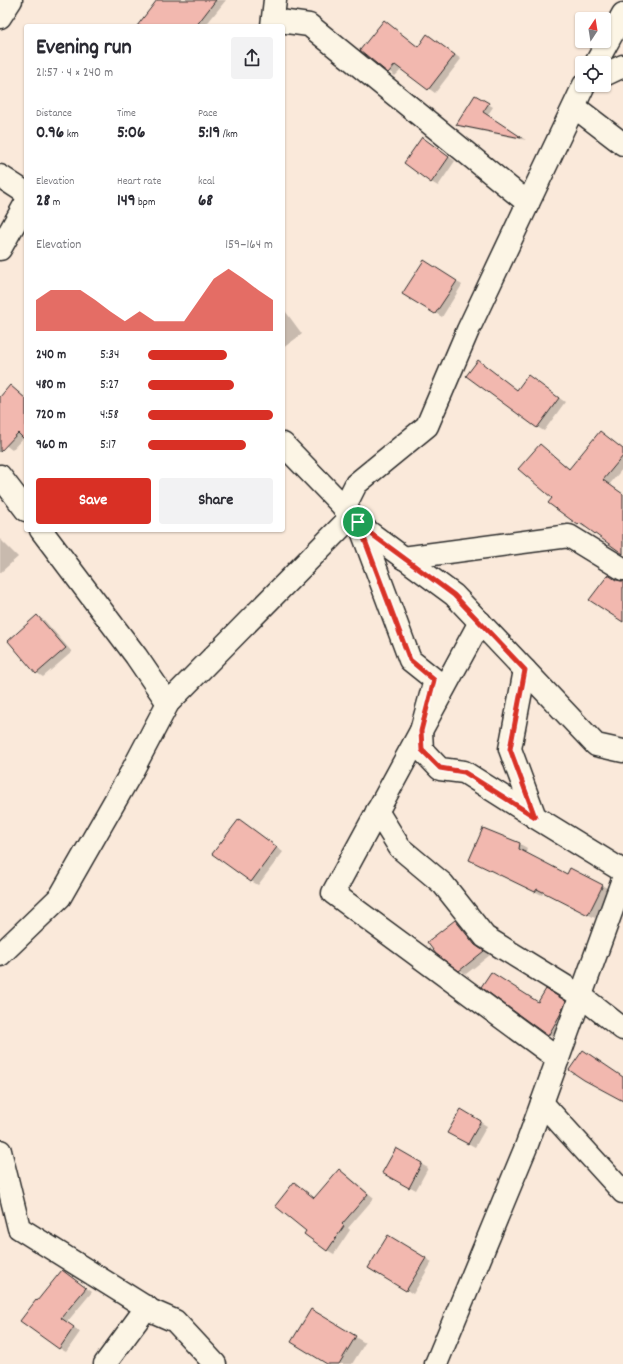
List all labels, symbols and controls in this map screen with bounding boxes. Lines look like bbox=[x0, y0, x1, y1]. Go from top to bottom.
north arrow bbox=[575, 12, 611, 48]
map controls bbox=[575, 12, 611, 92]
text: Evening run bbox=[36, 33, 132, 64]
button: share bbox=[231, 37, 273, 79]
button: locate bbox=[575, 56, 611, 92]
text: 21:57 · 4 × 240 m bbox=[36, 64, 113, 83]
text: Distance bbox=[36, 106, 72, 122]
text: Time bbox=[117, 106, 136, 122]
text: Pace bbox=[198, 106, 217, 122]
text: 0.96 bbox=[36, 122, 64, 146]
text: 5:06 bbox=[117, 122, 145, 146]
text: 5:19 bbox=[198, 122, 220, 146]
text: km bbox=[64, 127, 79, 143]
text: /km bbox=[220, 127, 238, 143]
text: Elevation bbox=[36, 174, 74, 190]
text: Heart rate bbox=[117, 174, 161, 190]
text: kcal bbox=[198, 174, 215, 190]
text: 28 bbox=[36, 190, 50, 214]
text: 149 bbox=[117, 190, 136, 214]
text: 68 bbox=[198, 190, 213, 214]
text: m bbox=[50, 195, 60, 211]
text: bpm bbox=[136, 195, 156, 211]
text: Elevation bbox=[36, 236, 81, 255]
text: 159–164 m bbox=[225, 236, 273, 255]
text: 240 m bbox=[36, 346, 66, 365]
text: 5:34 bbox=[100, 346, 119, 365]
text: 480 m bbox=[36, 376, 66, 395]
text: 5:27 bbox=[100, 376, 119, 395]
text: 720 m bbox=[36, 406, 66, 425]
text: 4:58 bbox=[100, 406, 119, 425]
text: 960 m bbox=[36, 436, 67, 455]
text: 5:17 bbox=[100, 436, 116, 455]
button: Save bbox=[36, 478, 151, 524]
button: Share bbox=[159, 478, 273, 524]
pin bbox=[341, 505, 375, 539]
icon: arrive bbox=[347, 511, 369, 533]

